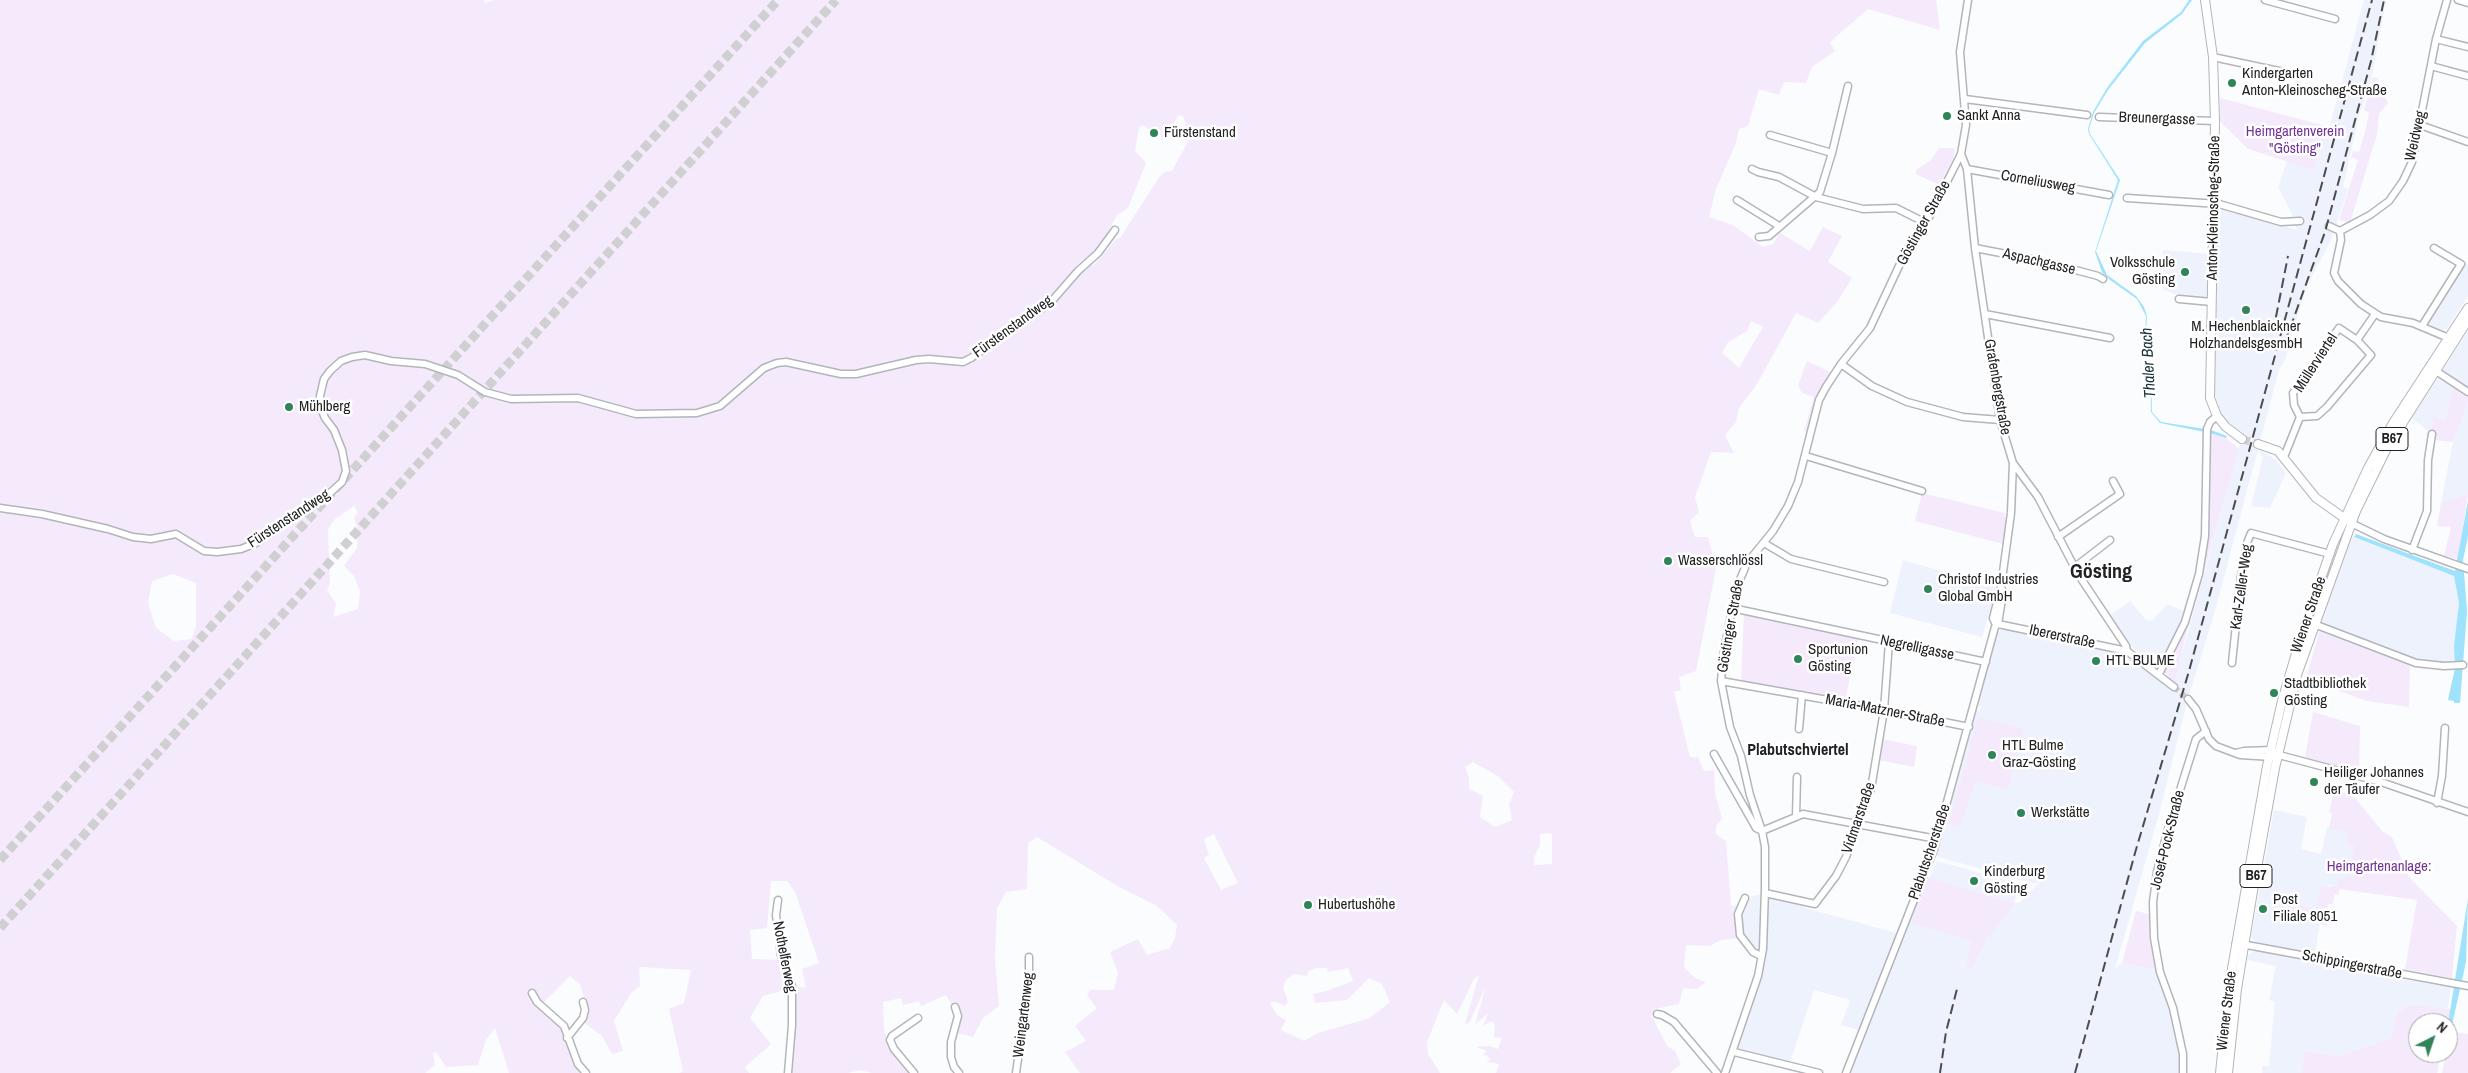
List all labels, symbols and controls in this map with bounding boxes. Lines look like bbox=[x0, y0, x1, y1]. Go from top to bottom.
place label: Kindergarten Anton-Kleinoscheg-Straße bbox=[2242, 65, 2387, 100]
marker: Kindergarten Anton-Kleinoscheg-Straße bbox=[2226, 77, 2238, 89]
place label: Sankt Anna bbox=[1957, 107, 2021, 125]
street label: Breunergasse bbox=[2118, 109, 2196, 129]
street label: Weidweg bbox=[2401, 109, 2431, 163]
marker: Sankt Anna bbox=[1941, 110, 1953, 122]
park label: Heimgartenverein "Gösting" bbox=[2246, 123, 2344, 158]
place label: Fürstenstand bbox=[1164, 124, 1236, 142]
marker: Fürstenstand bbox=[1148, 127, 1160, 139]
street label: Anton-Kleinoscheg-Straße bbox=[2204, 135, 2224, 281]
street label: Corneliusweg bbox=[1999, 167, 2077, 197]
street label: Göstinger Straße bbox=[1893, 177, 1955, 269]
street label: Aspachgasse bbox=[2001, 245, 2077, 279]
place label: Volksschule Gösting bbox=[2110, 254, 2175, 289]
marker: Volksschule Gösting bbox=[2179, 266, 2191, 278]
street label: Fürstenstandweg bbox=[970, 292, 1056, 362]
marker: M. Hechenblaickner HolzhandelsgesmbH bbox=[2240, 304, 2252, 316]
place label: M. Hechenblaickner HolzhandelsgesmbH bbox=[2189, 318, 2303, 353]
water label: Thaler Bach bbox=[2138, 327, 2160, 399]
street label: Müllerviertel bbox=[2290, 330, 2342, 396]
street label: Grafenbergstraße bbox=[1980, 338, 2014, 436]
place label: Mühlberg bbox=[299, 398, 350, 416]
marker: Mühlberg bbox=[283, 401, 295, 413]
road number: B67 bbox=[2376, 428, 2408, 450]
street label: Fürstenstandweg bbox=[245, 486, 333, 552]
street label: Karl-Zeller-Weg bbox=[2227, 543, 2257, 631]
place label: Wasserschlössl bbox=[1678, 552, 1763, 570]
marker: Wasserschlössl bbox=[1662, 555, 1674, 567]
district label: Gösting bbox=[2070, 561, 2132, 585]
place label: Christof Industries Global GmbH bbox=[1938, 571, 2038, 606]
street label: Wiener Straße bbox=[2287, 574, 2331, 656]
street label: Göstinger Straße bbox=[1714, 578, 1748, 674]
marker: Christof Industries Global GmbH bbox=[1922, 583, 1934, 595]
street label: Ibererstraße bbox=[2027, 621, 2097, 653]
street label: Negrelligasse bbox=[1878, 631, 1956, 665]
place label: Sportunion Gösting bbox=[1808, 641, 1868, 676]
place label: HTL BULME bbox=[2106, 652, 2175, 670]
marker: Sportunion Gösting bbox=[1792, 653, 1804, 665]
marker: HTL BULME bbox=[2090, 655, 2102, 667]
place label: Stadtbibliothek Gösting bbox=[2284, 675, 2366, 710]
marker: Stadtbibliothek Gösting bbox=[2268, 687, 2280, 699]
street label: Maria-Matzner-Straße bbox=[1824, 691, 1946, 731]
place label: HTL Bulme Graz-Gösting bbox=[2002, 737, 2076, 772]
district label: Plabutschviertel bbox=[1747, 741, 1849, 761]
marker: HTL Bulme Graz-Gösting bbox=[1986, 749, 1998, 761]
place label: Heiliger Johannes der Täufer bbox=[2324, 764, 2424, 799]
marker: Heiliger Johannes der Täufer bbox=[2308, 776, 2320, 788]
street label: Vidmarstraße bbox=[1838, 780, 1880, 856]
street label: Josef-Pock-Straße bbox=[2147, 788, 2189, 892]
street label: Plabutscherstraße bbox=[1905, 802, 1955, 902]
place label: Werkstätte bbox=[2031, 804, 2090, 822]
marker: Werkstätte bbox=[2015, 807, 2027, 819]
park label: Heimgartenanlage: bbox=[2327, 858, 2431, 876]
place label: Kinderburg Gösting bbox=[1984, 863, 2045, 898]
road number: B67 bbox=[2240, 864, 2272, 888]
marker: Kinderburg Gösting bbox=[1968, 875, 1980, 887]
place label: Post Filiale 8051 bbox=[2273, 891, 2337, 926]
place label: Hubertushöhe bbox=[1318, 896, 1395, 914]
marker: Hubertushöhe bbox=[1302, 899, 1314, 911]
marker: Post Filiale 8051 bbox=[2257, 903, 2269, 915]
street label: Nothelferweg bbox=[768, 920, 800, 994]
street label: Schippingerstraße bbox=[2301, 947, 2403, 983]
street label: Wiener Straße bbox=[2213, 970, 2241, 1052]
street label: Weingartenweg bbox=[1010, 971, 1038, 1059]
north arrow bbox=[2408, 1013, 2458, 1063]
text: N bbox=[2433, 1018, 2451, 1037]

